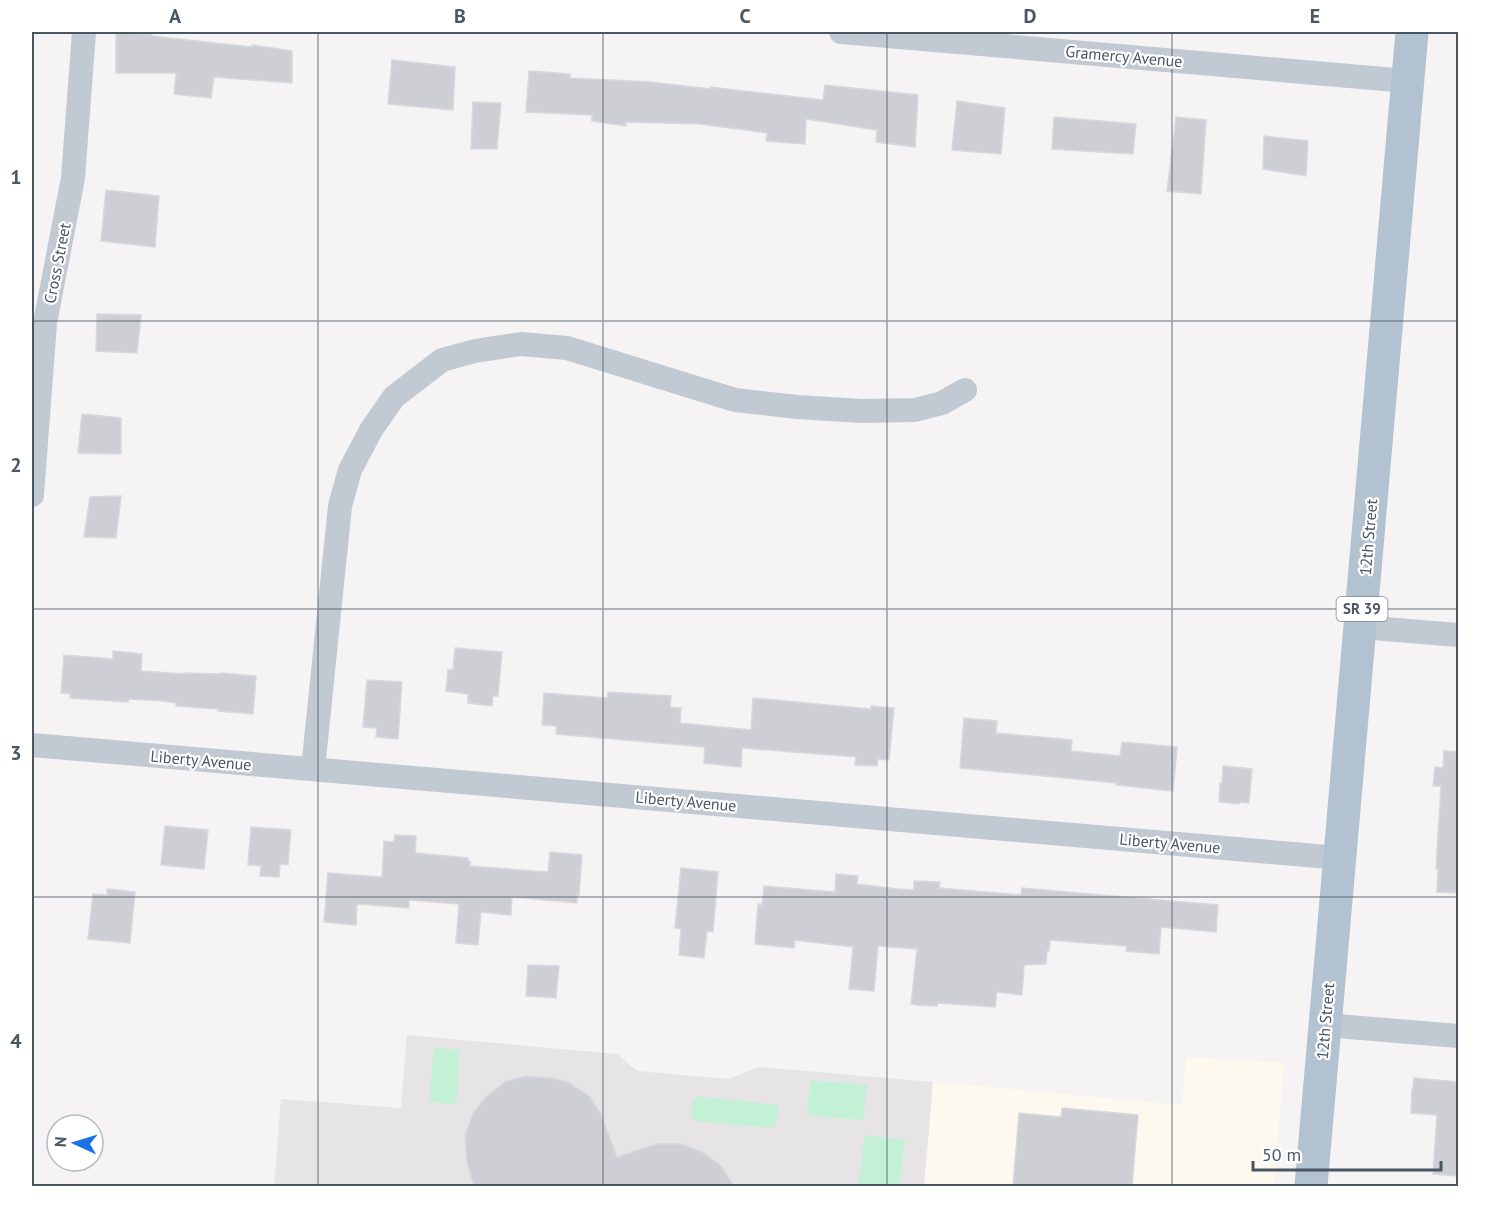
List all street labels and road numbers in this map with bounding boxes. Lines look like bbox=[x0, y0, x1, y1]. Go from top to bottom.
street label: Gramercy Avenue bbox=[1065, 41, 1183, 71]
street label: Cross Street bbox=[39, 221, 75, 305]
street label: 12th Street bbox=[1355, 497, 1381, 576]
road number: SR 39 bbox=[1336, 597, 1388, 621]
street label: Liberty Avenue bbox=[150, 746, 252, 774]
street label: Liberty Avenue bbox=[635, 787, 737, 815]
street label: Liberty Avenue bbox=[1119, 829, 1221, 857]
street label: 12th Street bbox=[1312, 981, 1338, 1060]

